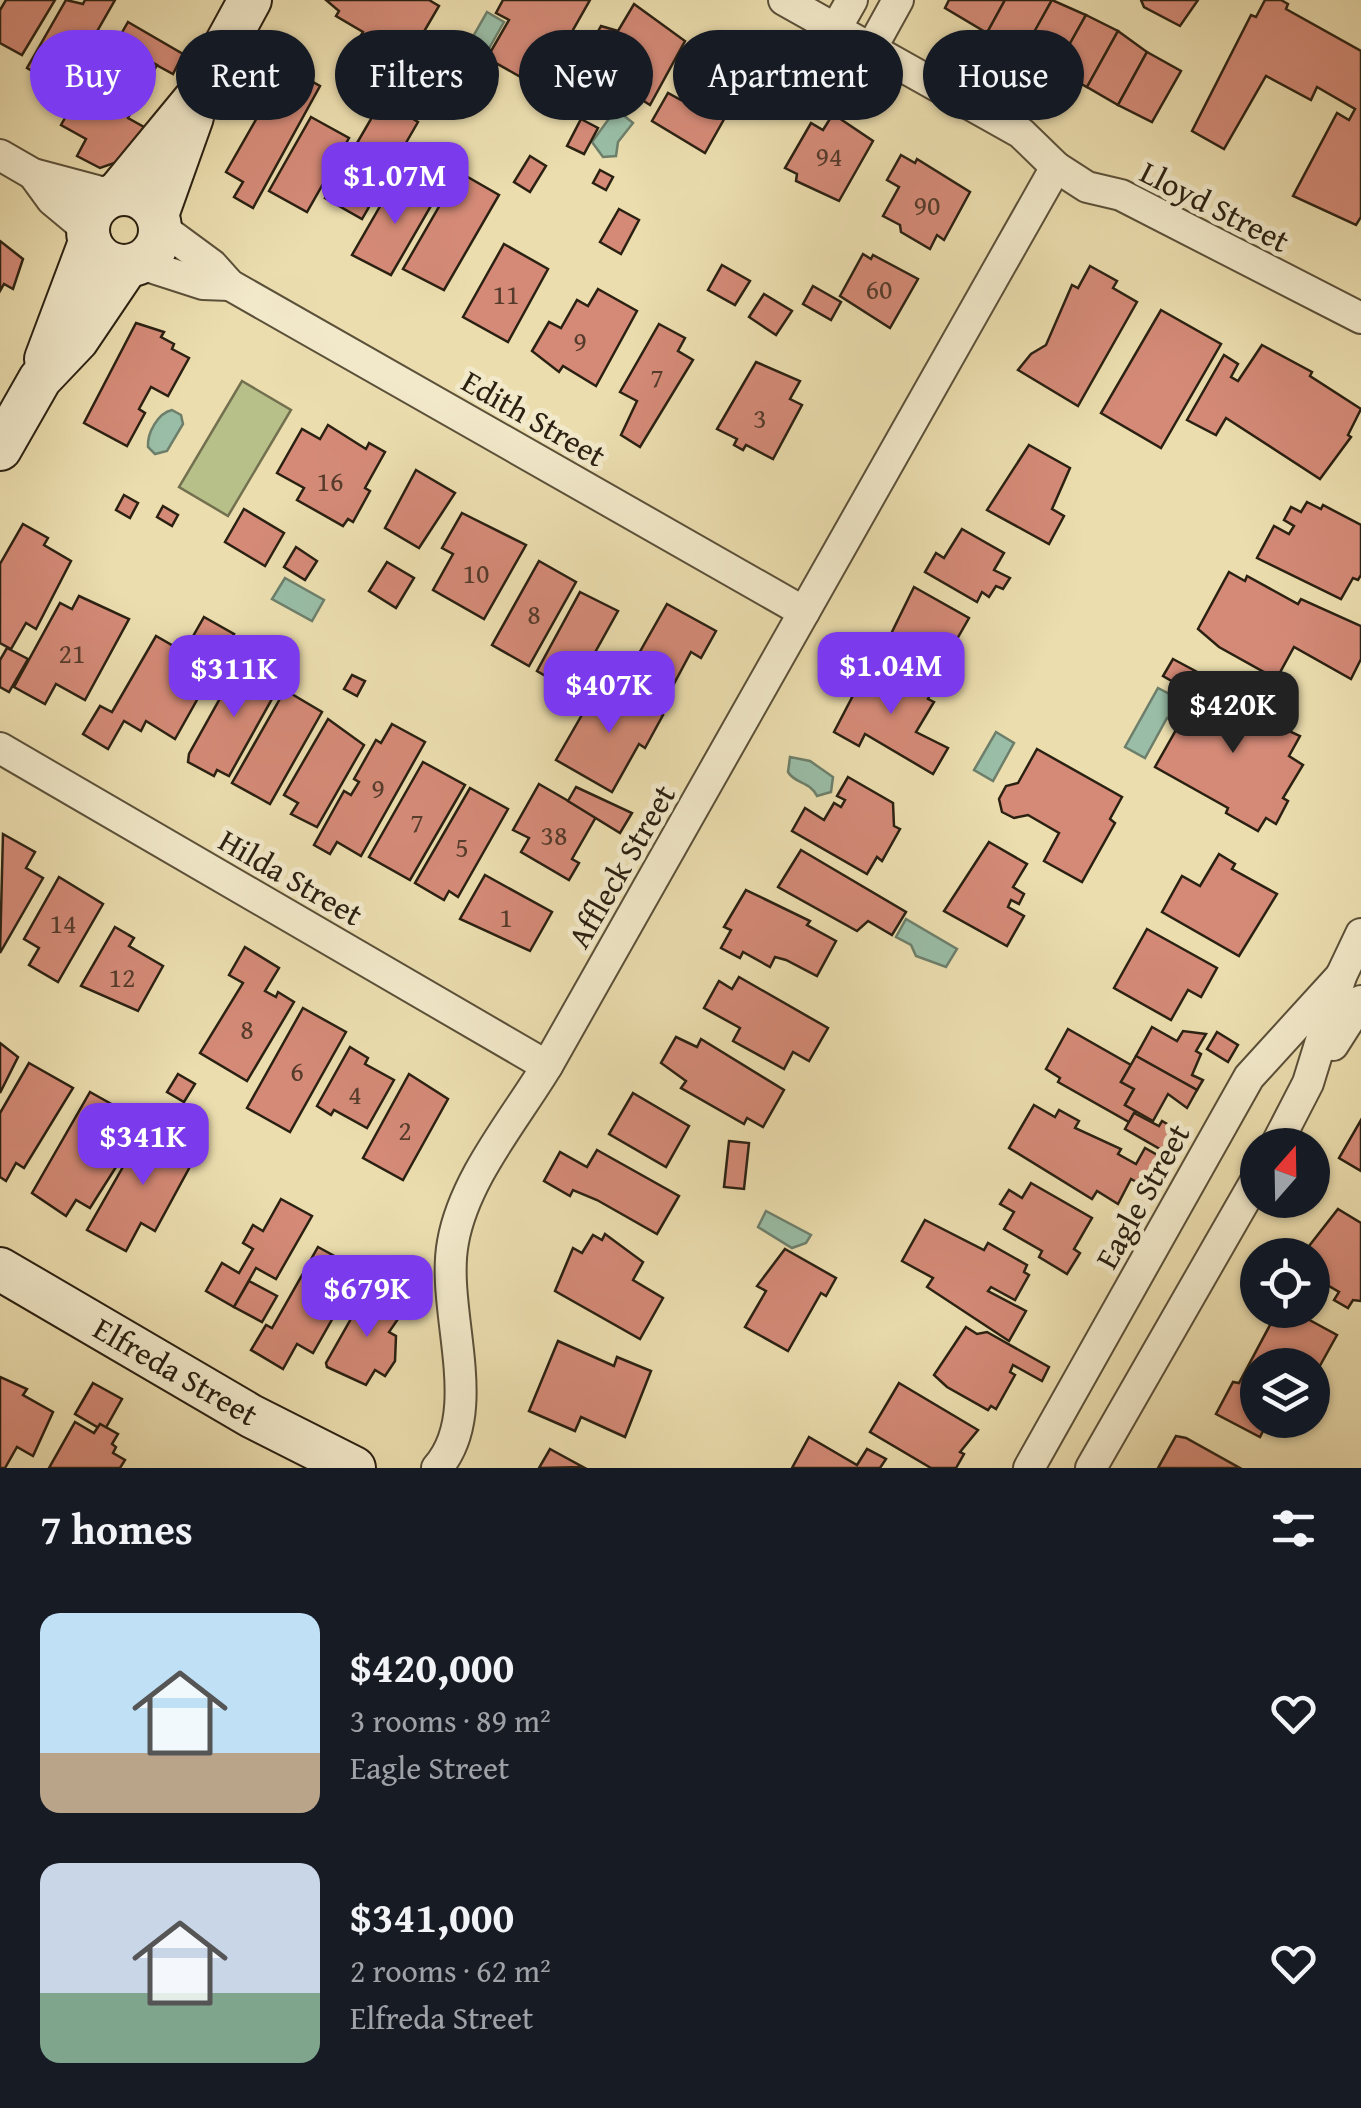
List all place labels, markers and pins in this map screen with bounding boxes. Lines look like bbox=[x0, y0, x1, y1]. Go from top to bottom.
pin: $1.07M bbox=[314, 142, 476, 227]
pin: $1.04M bbox=[810, 632, 972, 717]
pin: $311K bbox=[164, 635, 304, 720]
pin: $407K bbox=[539, 651, 679, 736]
pin: $420K bbox=[1163, 671, 1303, 756]
pin: $341K bbox=[73, 1103, 213, 1188]
pin: $679K bbox=[297, 1255, 437, 1340]

